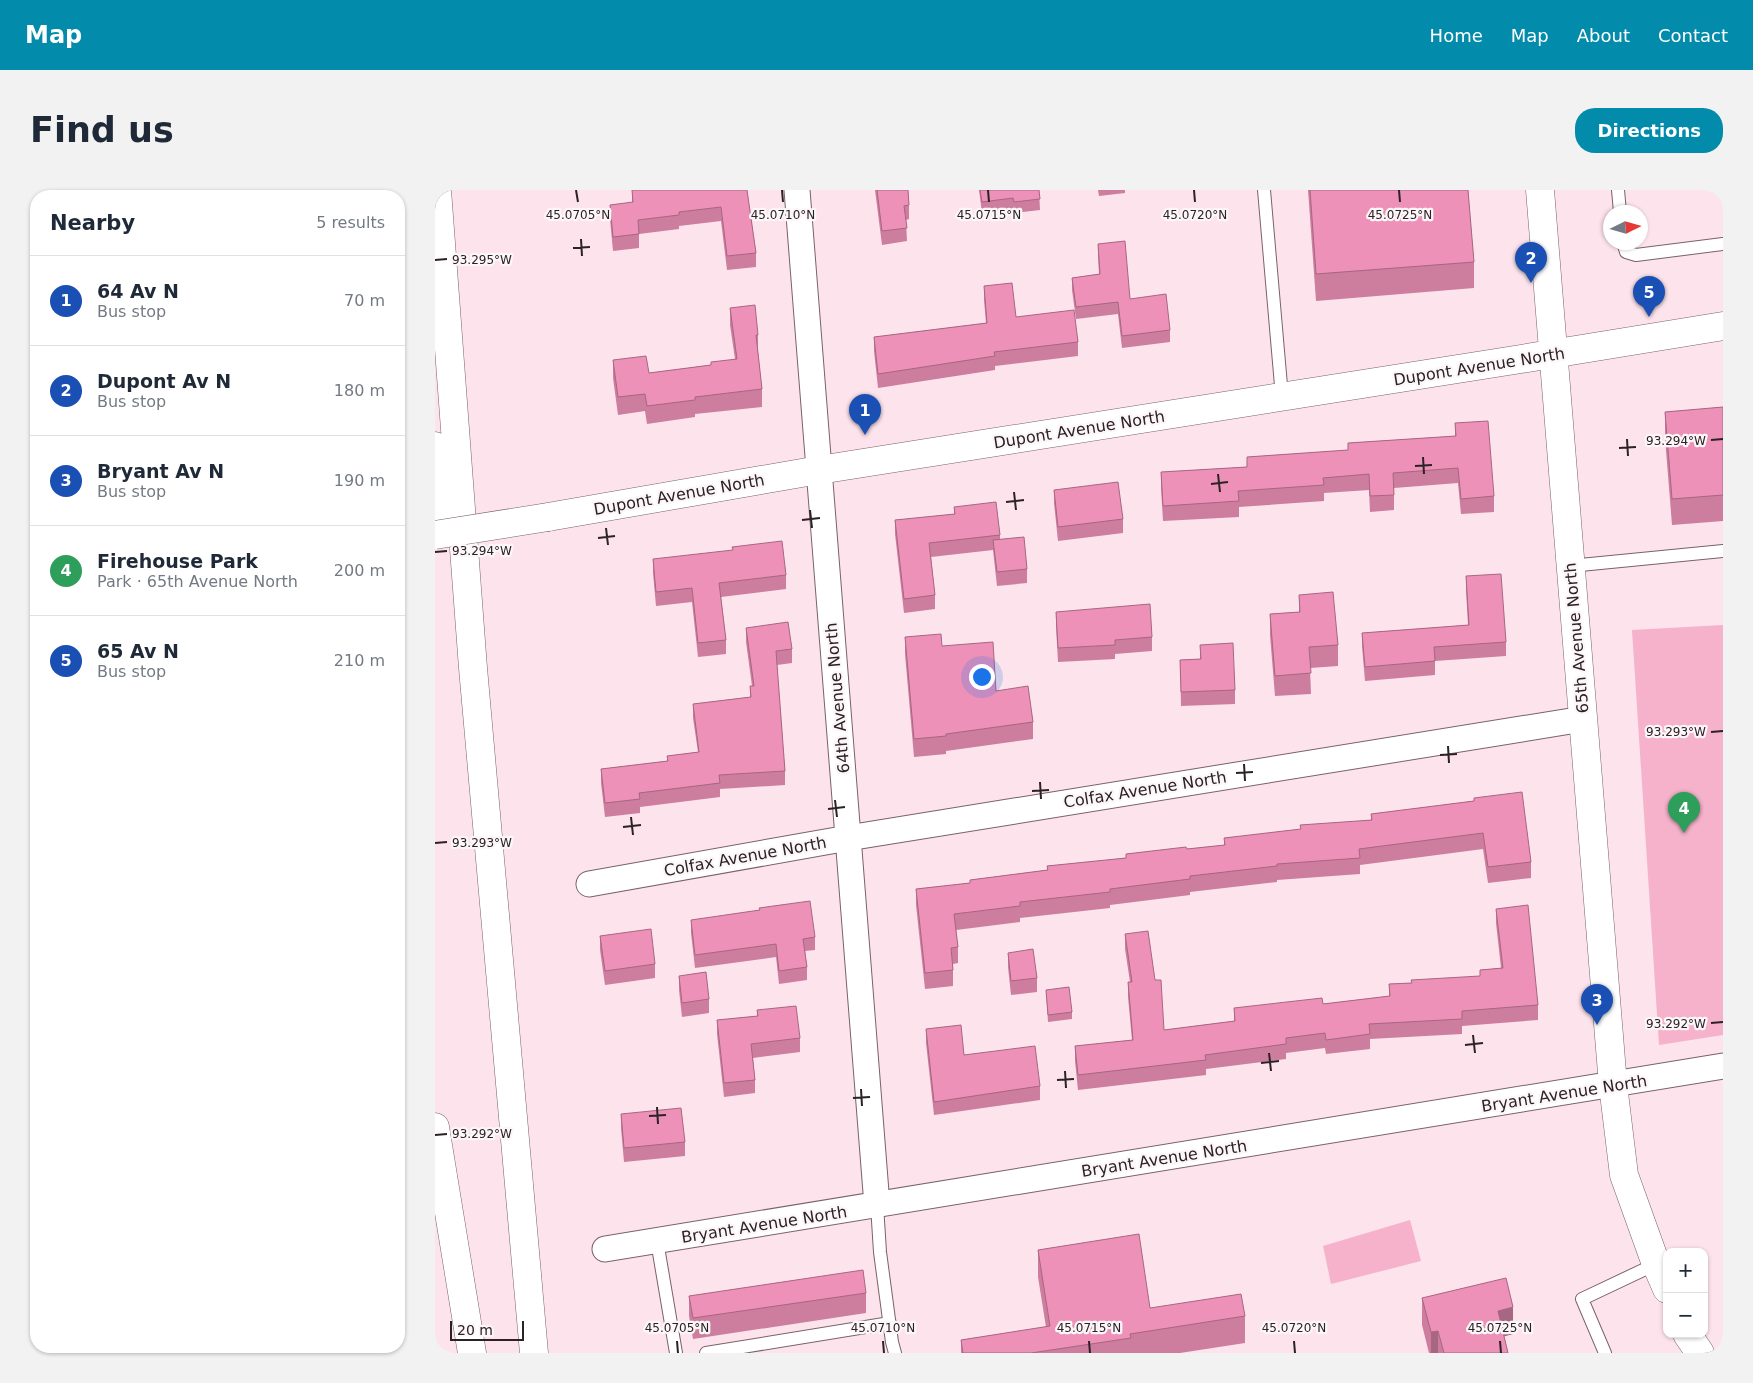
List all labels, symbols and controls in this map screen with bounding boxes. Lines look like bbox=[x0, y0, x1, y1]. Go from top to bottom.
text: Map bbox=[25, 21, 82, 49]
text: Home bbox=[1430, 25, 1483, 46]
text: Map bbox=[1511, 25, 1549, 46]
text: About bbox=[1577, 25, 1630, 46]
text: Contact bbox=[1658, 25, 1728, 46]
button: Directions bbox=[1575, 108, 1723, 153]
text: Find us bbox=[30, 110, 174, 150]
north arrow bbox=[1603, 205, 1648, 250]
text: 45.0705°N bbox=[546, 208, 610, 222]
text: 45.0710°N bbox=[751, 208, 815, 222]
text: 45.0715°N bbox=[957, 208, 1021, 222]
text: 45.0720°N bbox=[1163, 208, 1227, 222]
text: 45.0725°N bbox=[1368, 208, 1432, 222]
text: Nearby bbox=[50, 211, 135, 235]
text: 5 results bbox=[316, 213, 385, 232]
pin: 2 bbox=[1515, 242, 1547, 283]
text: 93.295°W bbox=[452, 253, 512, 267]
pin: 5 bbox=[1633, 276, 1665, 317]
text: 64 Av N bbox=[97, 280, 179, 302]
text: 1 bbox=[60, 291, 72, 310]
text: 70 m bbox=[344, 291, 385, 310]
text: Bus stop bbox=[97, 302, 166, 321]
street label: Dupont Avenue North bbox=[1392, 344, 1566, 389]
text: Dupont Av N bbox=[97, 370, 231, 392]
text: 2 bbox=[60, 381, 72, 400]
text: 180 m bbox=[334, 381, 385, 400]
text: Bus stop bbox=[97, 392, 166, 411]
pin: 1 bbox=[849, 394, 881, 435]
street label: Dupont Avenue North bbox=[992, 407, 1166, 452]
text: 93.294°W bbox=[1646, 434, 1706, 448]
text: Bryant Av N bbox=[97, 460, 224, 482]
street label: Dupont Avenue North bbox=[592, 470, 766, 519]
text: 3 bbox=[60, 471, 72, 490]
text: 190 m bbox=[334, 471, 385, 490]
text: Bus stop bbox=[97, 482, 166, 501]
text: 93.294°W bbox=[452, 544, 512, 558]
text: Firehouse Park bbox=[97, 550, 258, 572]
text: 4 bbox=[60, 561, 72, 580]
text: 200 m bbox=[334, 561, 385, 580]
street label: 65th Avenue North bbox=[1560, 562, 1593, 714]
text: Park · 65th Avenue North bbox=[97, 572, 298, 591]
street label: 64th Avenue North bbox=[821, 622, 854, 774]
text: 65 Av N bbox=[97, 640, 179, 662]
text: 5 bbox=[60, 651, 72, 670]
text: 210 m bbox=[334, 651, 385, 670]
text: Bus stop bbox=[97, 662, 166, 681]
your location bbox=[969, 664, 995, 690]
text: 93.293°W bbox=[1646, 725, 1706, 739]
street label: Colfax Avenue North bbox=[1062, 767, 1228, 812]
pin: 4 bbox=[1668, 792, 1700, 833]
street label: Colfax Avenue North bbox=[662, 833, 828, 880]
text: 93.293°W bbox=[452, 836, 512, 850]
pin: 3 bbox=[1581, 984, 1613, 1025]
text: 93.292°W bbox=[1646, 1017, 1706, 1031]
street label: Bryant Avenue North bbox=[1480, 1071, 1648, 1116]
text: 93.292°W bbox=[452, 1127, 512, 1141]
street label: Bryant Avenue North bbox=[1080, 1136, 1248, 1181]
street label: Bryant Avenue North bbox=[680, 1202, 848, 1247]
map controls bbox=[1663, 1248, 1708, 1338]
button: + bbox=[1663, 1248, 1708, 1293]
button: − bbox=[1663, 1293, 1708, 1338]
scale bar bbox=[450, 1318, 524, 1341]
text: 45.0705°N bbox=[645, 1321, 709, 1335]
text: 45.0710°N bbox=[851, 1321, 915, 1335]
text: 45.0715°N bbox=[1057, 1321, 1121, 1335]
text: 45.0720°N bbox=[1262, 1321, 1326, 1335]
text: 45.0725°N bbox=[1468, 1321, 1532, 1335]
text: 20 m bbox=[457, 1322, 493, 1338]

